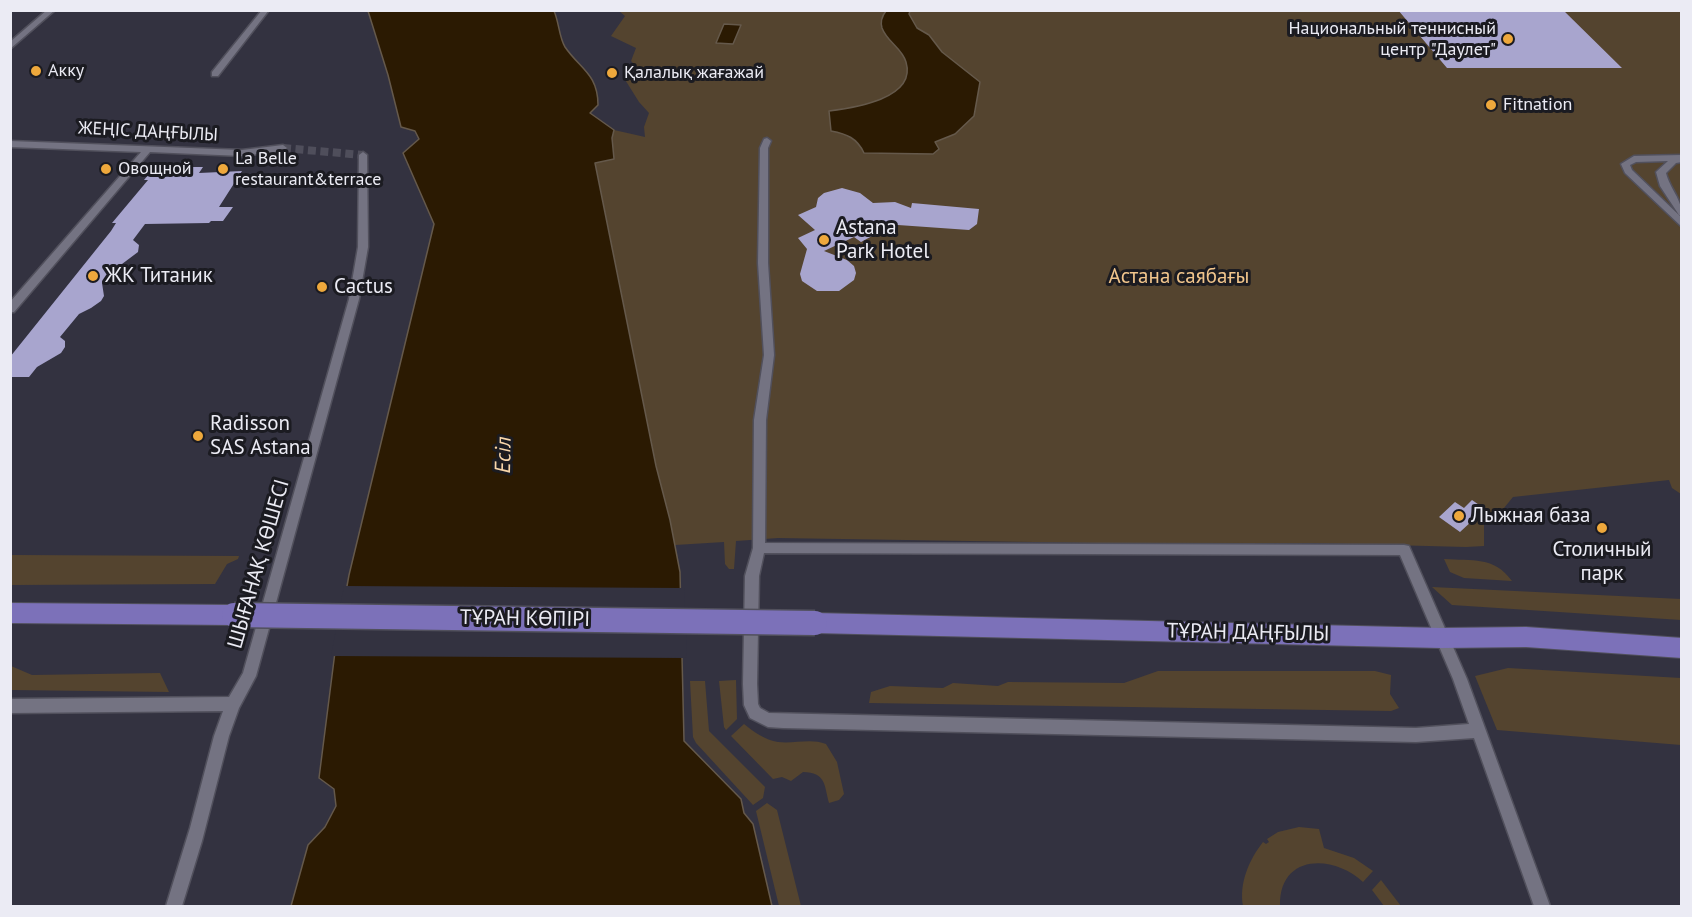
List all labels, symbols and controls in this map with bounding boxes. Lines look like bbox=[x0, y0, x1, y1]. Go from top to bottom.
place label: Национальный теннисный центр "Даулет" bbox=[1289, 18, 1496, 60]
marker: Национальный теннисный центр "Даулет" bbox=[1501, 32, 1515, 46]
place label: Акку bbox=[48, 60, 84, 82]
place label: Қалалық жағажай bbox=[624, 62, 764, 84]
marker: Акку bbox=[29, 64, 43, 78]
marker: Қалалық жағажай bbox=[605, 66, 619, 80]
place label: Fitnation bbox=[1503, 94, 1572, 116]
marker: Fitnation bbox=[1484, 98, 1498, 112]
street label: ЖЕҢІС ДАҢҒЫЛЫ bbox=[77, 118, 219, 146]
place label: La Belle restaurant&terrace bbox=[235, 148, 381, 190]
place label: Овощной bbox=[118, 158, 192, 180]
marker: Овощной bbox=[99, 162, 113, 176]
marker: La Belle restaurant&terrace bbox=[216, 162, 230, 176]
place label: Astana Park Hotel bbox=[836, 215, 929, 265]
marker: Astana Park Hotel bbox=[817, 233, 831, 247]
place label: ЖК Титаник bbox=[105, 263, 213, 289]
park label: Астана саябағы bbox=[1109, 264, 1249, 290]
marker: ЖК Титаник bbox=[86, 269, 100, 283]
place label: Cactus bbox=[334, 274, 393, 300]
marker: Cactus bbox=[315, 280, 329, 294]
place label: Radisson SAS Astana bbox=[210, 411, 311, 461]
marker: Radisson SAS Astana bbox=[191, 429, 205, 443]
water label: Есіл bbox=[490, 436, 518, 474]
street label: ШЫҒАНАҚ КӨШЕСІ bbox=[223, 476, 295, 652]
place label: Лыжная база bbox=[1471, 503, 1590, 529]
marker: Лыжная база bbox=[1452, 509, 1466, 523]
marker: Столичный парк bbox=[1595, 521, 1609, 535]
place label: Столичный парк bbox=[1553, 537, 1651, 587]
street label: ТҰРАН КӨПІРІ bbox=[460, 605, 590, 633]
street label: ТҰРАН ДАҢҒЫЛЫ bbox=[1166, 619, 1330, 647]

